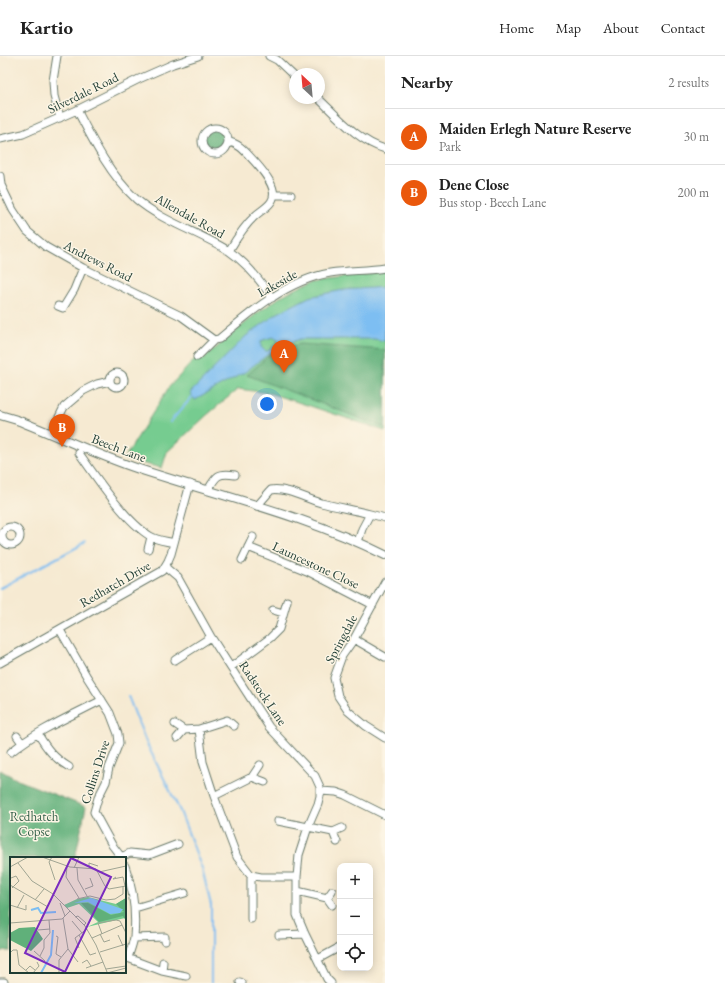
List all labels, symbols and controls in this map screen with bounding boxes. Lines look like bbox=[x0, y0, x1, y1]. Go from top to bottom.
text: Kartio bbox=[20, 15, 73, 40]
text: Home bbox=[499, 19, 534, 37]
text: Map bbox=[556, 19, 581, 37]
text: About bbox=[603, 19, 639, 37]
text: Contact bbox=[661, 19, 705, 37]
street label: Silverdale Road bbox=[45, 68, 122, 117]
north arrow bbox=[289, 68, 325, 104]
text: Nearby bbox=[401, 71, 453, 93]
text: 2 results bbox=[668, 74, 709, 91]
text: Maiden Erlegh Nature Reserve bbox=[439, 119, 631, 138]
text: A bbox=[409, 128, 419, 145]
text: 30 m bbox=[684, 128, 709, 145]
text: Park bbox=[439, 138, 461, 155]
text: Dene Close bbox=[439, 175, 509, 194]
text: B bbox=[410, 184, 418, 201]
text: 200 m bbox=[678, 184, 709, 201]
street label: Allendale Road bbox=[151, 189, 228, 242]
text: Bus stop · Beech Lane bbox=[439, 194, 546, 211]
street label: Andrews Road bbox=[60, 236, 136, 286]
street label: Lakeside bbox=[254, 265, 300, 301]
pin: A bbox=[271, 340, 297, 373]
your location bbox=[257, 394, 277, 414]
pin: B bbox=[49, 414, 75, 447]
street label: Beech Lane bbox=[89, 430, 149, 466]
street label: Launcestone Close bbox=[270, 537, 362, 593]
street label: Redhatch Drive bbox=[76, 557, 154, 611]
street label: Springdale bbox=[321, 612, 361, 666]
street label: Radstock Lane bbox=[235, 657, 291, 729]
street label: Collins Drive bbox=[77, 738, 113, 806]
park label: Redhatch Copse bbox=[10, 808, 59, 840]
inset map bbox=[10, 857, 126, 973]
map controls bbox=[337, 863, 373, 971]
button: + bbox=[337, 863, 373, 899]
button: − bbox=[337, 899, 373, 935]
button: locate bbox=[337, 935, 373, 971]

